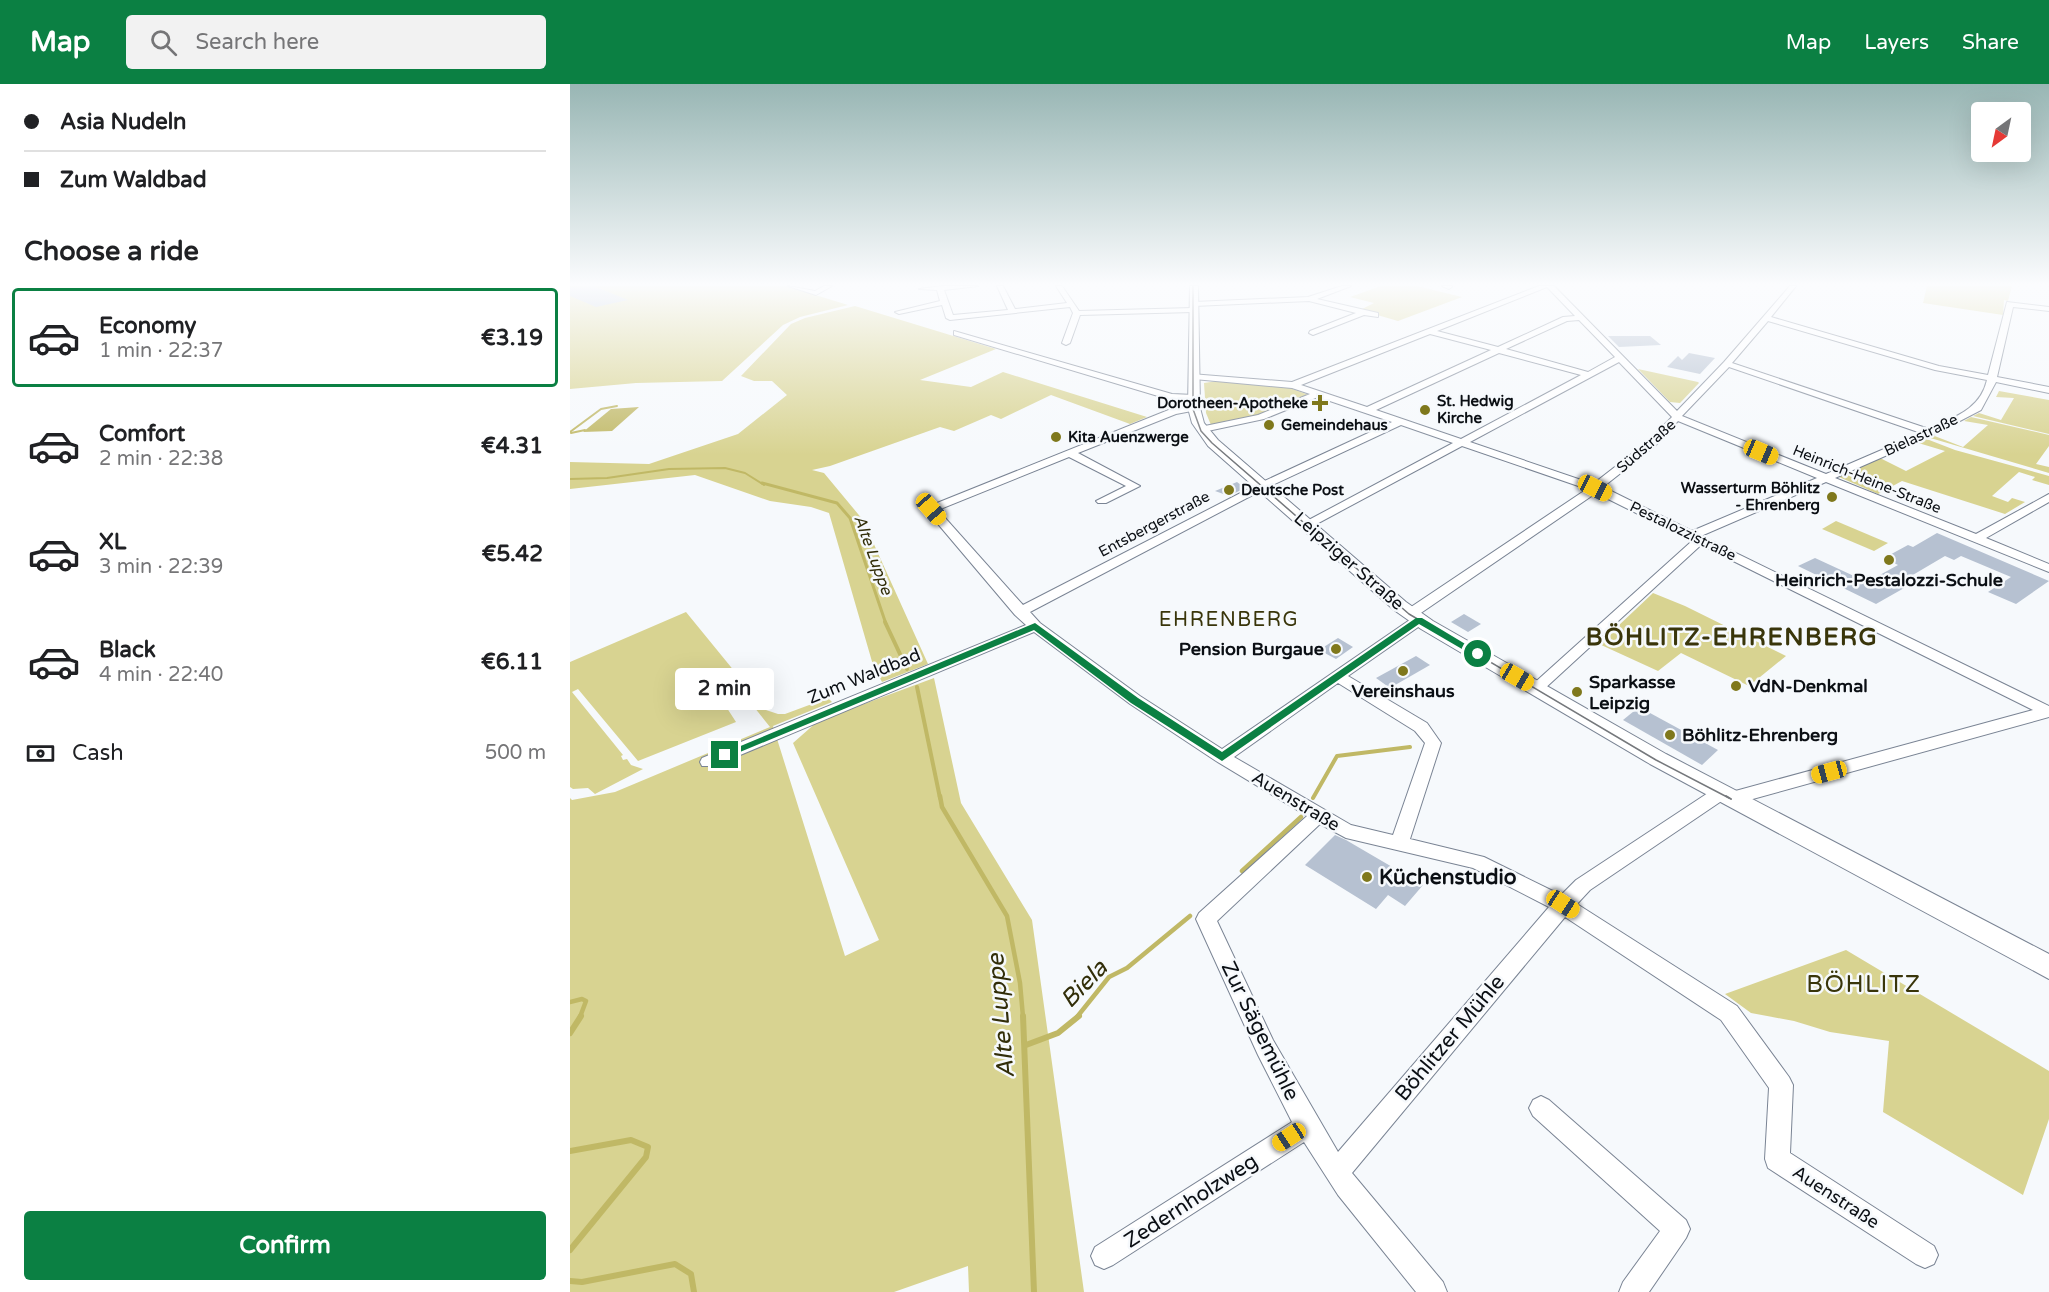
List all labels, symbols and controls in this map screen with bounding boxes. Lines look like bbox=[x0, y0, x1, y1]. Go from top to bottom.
search box bbox=[126, 15, 546, 69]
text: Map bbox=[30, 25, 90, 59]
icon: search bbox=[147, 26, 180, 59]
text: Search here bbox=[195, 29, 319, 55]
text: Map bbox=[1786, 30, 1831, 55]
text: Layers bbox=[1864, 30, 1929, 55]
text: Share bbox=[1962, 30, 2019, 55]
north arrow bbox=[1971, 102, 2031, 162]
map controls bbox=[1971, 102, 2031, 162]
text: Asia Nudeln bbox=[60, 109, 187, 135]
text: Zum Waldbad bbox=[60, 167, 207, 193]
text: Choose a ride bbox=[24, 235, 199, 268]
icon: car bbox=[27, 311, 81, 365]
text: Economy bbox=[99, 313, 196, 339]
text: €3.19 bbox=[481, 325, 543, 351]
text: 1 min · 22:37 bbox=[99, 339, 223, 363]
place label: St. Hedwig Kirche bbox=[1437, 392, 1514, 427]
place label: Dorotheen-Apotheke bbox=[1157, 394, 1308, 413]
marker: Dorotheen-Apotheke bbox=[1313, 396, 1327, 410]
marker: St. Hedwig Kirche bbox=[1418, 403, 1432, 417]
street label: Bielastraße bbox=[1881, 410, 1961, 460]
street label: Südstraße bbox=[1613, 415, 1679, 477]
place label: Gemeindehaus bbox=[1281, 416, 1388, 434]
marker: Gemeindehaus bbox=[1262, 418, 1276, 432]
icon: car bbox=[27, 419, 81, 473]
text: Comfort bbox=[99, 421, 185, 447]
place label: Kita Auenzwerge bbox=[1068, 428, 1189, 447]
marker: Kita Auenzwerge bbox=[1049, 430, 1063, 444]
text: €4.31 bbox=[481, 433, 543, 459]
car bbox=[1741, 437, 1781, 467]
street label: Heinrich-Heine-Straße bbox=[1790, 441, 1944, 517]
text: 2 min · 22:38 bbox=[99, 447, 223, 471]
car bbox=[1575, 472, 1615, 504]
place label: Wasserturm Böhlitz - Ehrenberg bbox=[1681, 479, 1821, 515]
place label: Deutsche Post bbox=[1241, 481, 1344, 499]
marker: Deutsche Post bbox=[1222, 483, 1236, 497]
street label: Entsbergerstraße bbox=[1095, 487, 1213, 561]
car bbox=[912, 490, 950, 528]
marker: Wasserturm Böhlitz - Ehrenberg bbox=[1825, 490, 1839, 504]
street label: Pestalozzistraße bbox=[1627, 498, 1739, 564]
street label: Leipziger Straße bbox=[1289, 507, 1409, 615]
water label: Alte Luppe bbox=[849, 512, 897, 598]
icon: car bbox=[27, 527, 81, 581]
text: XL bbox=[99, 529, 126, 555]
text: €5.42 bbox=[481, 541, 543, 567]
marker: Heinrich-Pestalozzi-Schule bbox=[1882, 553, 1896, 567]
text: 3 min · 22:39 bbox=[99, 555, 223, 579]
place label: Heinrich-Pestalozzi-Schule bbox=[1775, 569, 2003, 591]
district label: EHRENBERG bbox=[1159, 608, 1299, 632]
district label: BÖHLITZ-EHRENBERG bbox=[1586, 623, 1878, 652]
icon: car bbox=[27, 635, 81, 689]
text: Black bbox=[99, 637, 156, 663]
place label: Pension Burgaue bbox=[1179, 638, 1324, 660]
route start bbox=[1464, 640, 1491, 667]
marker: Pension Burgaue bbox=[1329, 642, 1343, 656]
street label: Zum Waldbad bbox=[804, 643, 924, 709]
text: €6.11 bbox=[481, 649, 543, 675]
car bbox=[1497, 660, 1537, 694]
text: 4 min · 22:40 bbox=[99, 663, 223, 687]
marker: Vereinshaus bbox=[1396, 664, 1410, 678]
callout: 2 min bbox=[676, 668, 774, 710]
place label: Sparkasse Leipzig bbox=[1589, 671, 1676, 714]
place label: VdN-Denkmal bbox=[1748, 675, 1868, 697]
text: 2 min bbox=[698, 677, 751, 701]
marker: VdN-Denkmal bbox=[1729, 679, 1743, 693]
place label: Vereinshaus bbox=[1351, 680, 1455, 702]
marker: Sparkasse Leipzig bbox=[1570, 685, 1584, 699]
place label: Böhlitz-Ehrenberg bbox=[1682, 724, 1838, 746]
marker: Böhlitz-Ehrenberg bbox=[1663, 728, 1677, 742]
icon: cash bbox=[24, 737, 57, 770]
text: Cash bbox=[72, 740, 124, 766]
text: 500 m bbox=[485, 741, 546, 765]
route end bbox=[711, 741, 738, 768]
car bbox=[1809, 759, 1849, 785]
street label: Auenstraße bbox=[1248, 766, 1344, 836]
place label: Küchenstudio bbox=[1379, 865, 1517, 890]
marker: Küchenstudio bbox=[1360, 870, 1374, 884]
car bbox=[1543, 887, 1583, 921]
water label: Alte Luppe bbox=[981, 951, 1021, 1079]
water label: Biela bbox=[1054, 954, 1114, 1014]
street label: Zur Sägemühle bbox=[1216, 957, 1304, 1105]
street label: Böhlitzer Mühle bbox=[1390, 970, 1510, 1106]
district label: BÖHLITZ bbox=[1806, 970, 1922, 999]
car bbox=[1269, 1120, 1309, 1154]
street label: Zedernholzweg bbox=[1120, 1149, 1262, 1253]
street label: Auenstraße bbox=[1789, 1161, 1883, 1233]
button: Confirm bbox=[24, 1211, 546, 1280]

